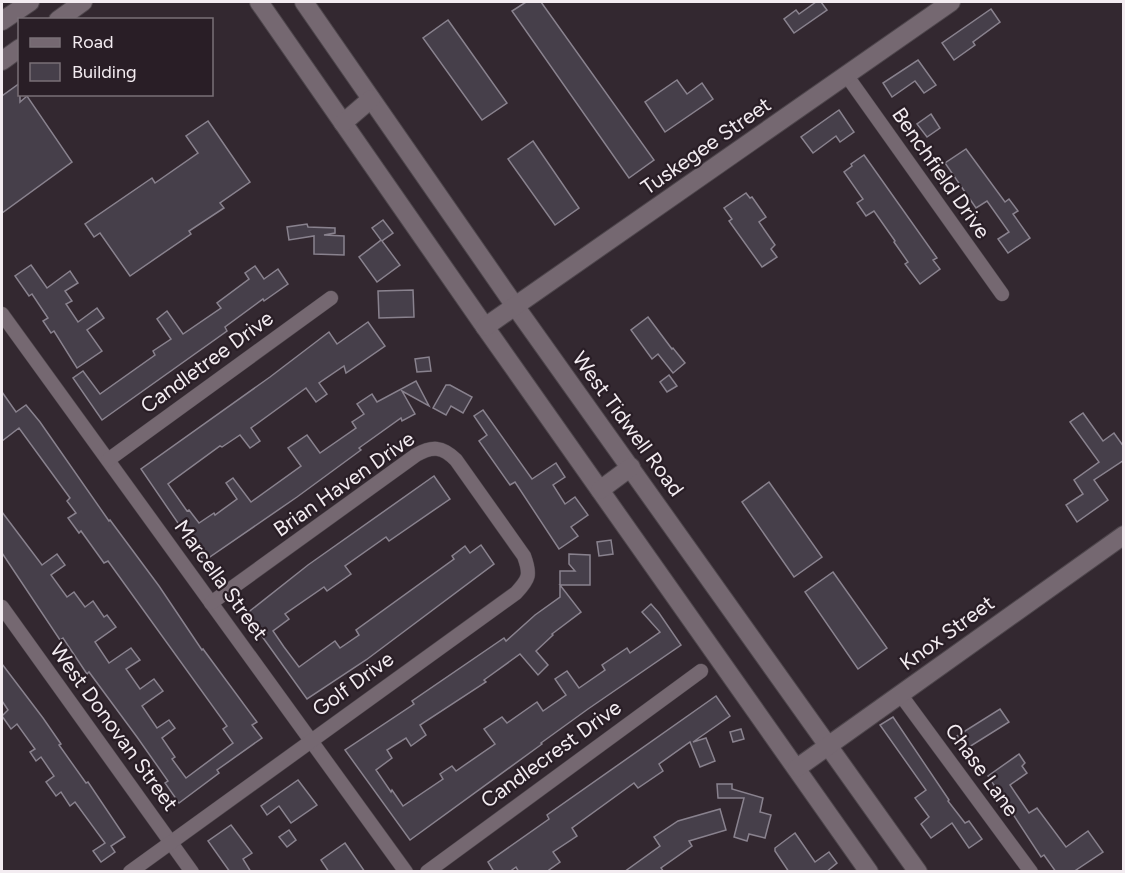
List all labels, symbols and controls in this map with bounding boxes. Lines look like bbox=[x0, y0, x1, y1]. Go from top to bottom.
legend bbox=[18, 18, 213, 96]
text: Road bbox=[72, 31, 113, 53]
text: Building bbox=[72, 61, 137, 83]
street label: Tuskegee Street bbox=[636, 92, 776, 200]
street label: Benchfield Drive bbox=[887, 103, 996, 243]
street label: Candletree Drive bbox=[136, 305, 278, 418]
street label: West Tidwell Road bbox=[567, 346, 689, 501]
street label: Brian Haven Drive bbox=[268, 426, 419, 542]
street label: Marcella Street bbox=[169, 515, 273, 645]
street label: Knox Street bbox=[895, 590, 999, 675]
street label: West Donovan Street bbox=[45, 638, 184, 815]
street label: Golf Drive bbox=[307, 646, 398, 721]
street label: Candlecrest Drive bbox=[476, 694, 626, 813]
street label: Chase Lane bbox=[940, 718, 1025, 821]

